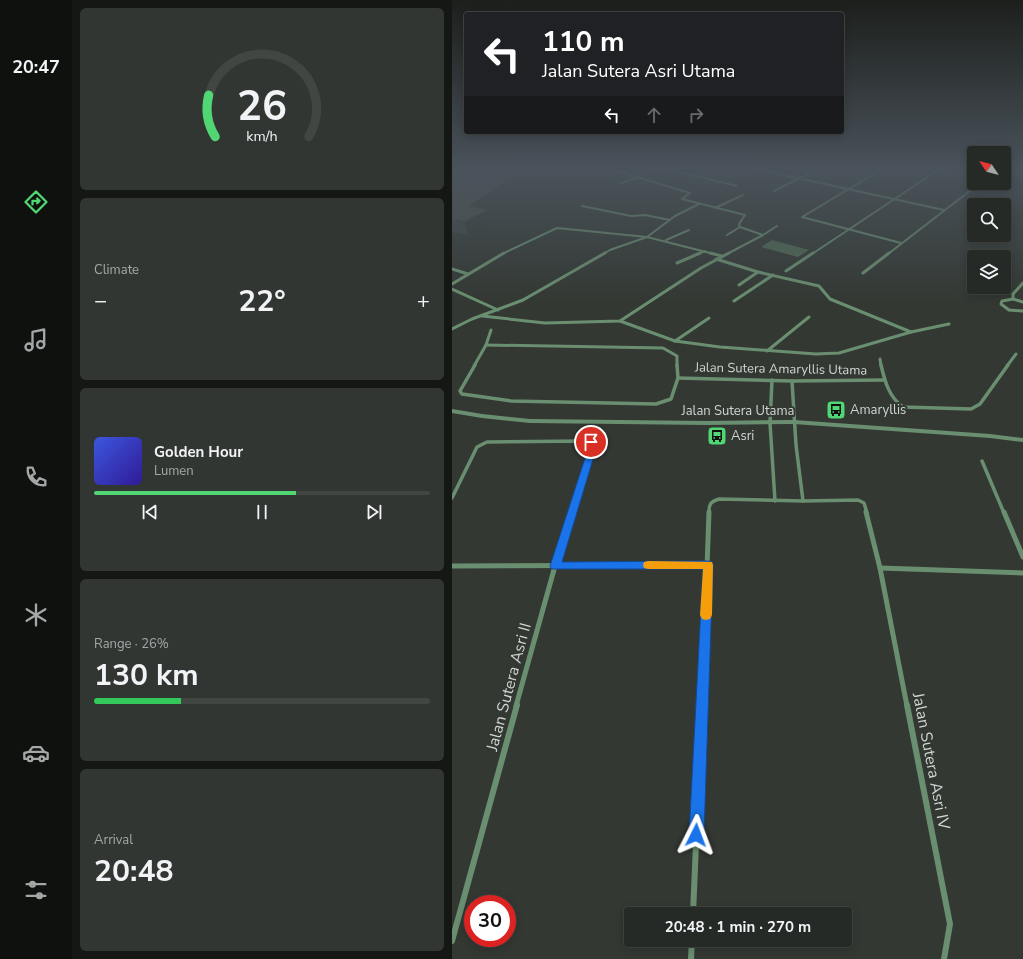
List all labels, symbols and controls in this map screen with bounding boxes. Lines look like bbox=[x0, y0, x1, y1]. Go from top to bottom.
text: 110 m bbox=[542, 23, 625, 61]
icon: left bbox=[476, 28, 528, 80]
text: 20:47 bbox=[12, 55, 60, 79]
text: Jalan Sutera Asri Utama bbox=[542, 59, 735, 83]
text: 26 bbox=[237, 78, 287, 135]
icon: left bbox=[601, 104, 623, 126]
icon: ahead bbox=[643, 104, 665, 126]
icon: right bbox=[685, 104, 707, 126]
text: km/h bbox=[246, 127, 278, 146]
north arrow bbox=[967, 146, 1011, 190]
map controls bbox=[967, 146, 1011, 294]
icon: directions bbox=[22, 188, 50, 216]
button: search bbox=[967, 198, 1011, 242]
button: layers bbox=[967, 250, 1011, 294]
text: Climate bbox=[94, 261, 139, 279]
text: 22° bbox=[238, 281, 286, 322]
text: − bbox=[94, 286, 107, 316]
text: + bbox=[417, 286, 430, 316]
icon: music bbox=[22, 326, 50, 354]
street label: Jalan Sutera Amaryllis Utama bbox=[694, 358, 867, 380]
bus stop icon: Amaryllis bbox=[825, 399, 847, 421]
place label: Amaryllis bbox=[850, 401, 906, 419]
street label: Jalan Sutera Utama bbox=[681, 402, 795, 420]
pin bbox=[574, 425, 608, 459]
bus stop icon: Asri bbox=[706, 425, 728, 447]
place label: Asri bbox=[731, 427, 754, 445]
icon: arrive bbox=[580, 431, 602, 453]
text: Golden Hour bbox=[154, 442, 243, 462]
text: Lumen bbox=[154, 462, 194, 480]
icon: phone bbox=[22, 463, 50, 491]
icon: previous bbox=[139, 501, 161, 523]
icon: pause bbox=[251, 501, 273, 523]
icon: next bbox=[363, 501, 385, 523]
icon: climate bbox=[22, 601, 50, 629]
street label: Jalan Sutera Asri II bbox=[481, 620, 537, 755]
text: Range · 26% bbox=[94, 635, 169, 653]
text: 130 km bbox=[94, 655, 199, 696]
street label: Jalan Sutera Asri IV bbox=[907, 690, 955, 832]
icon: car bbox=[22, 739, 50, 767]
position arrow bbox=[675, 814, 717, 856]
text: Arrival bbox=[94, 831, 133, 849]
text: 20:48 bbox=[94, 851, 173, 892]
icon: filters bbox=[22, 876, 50, 904]
speed limit sign: 30 bbox=[464, 895, 516, 947]
text: 20:48 · 1 min · 270 m bbox=[665, 917, 811, 937]

